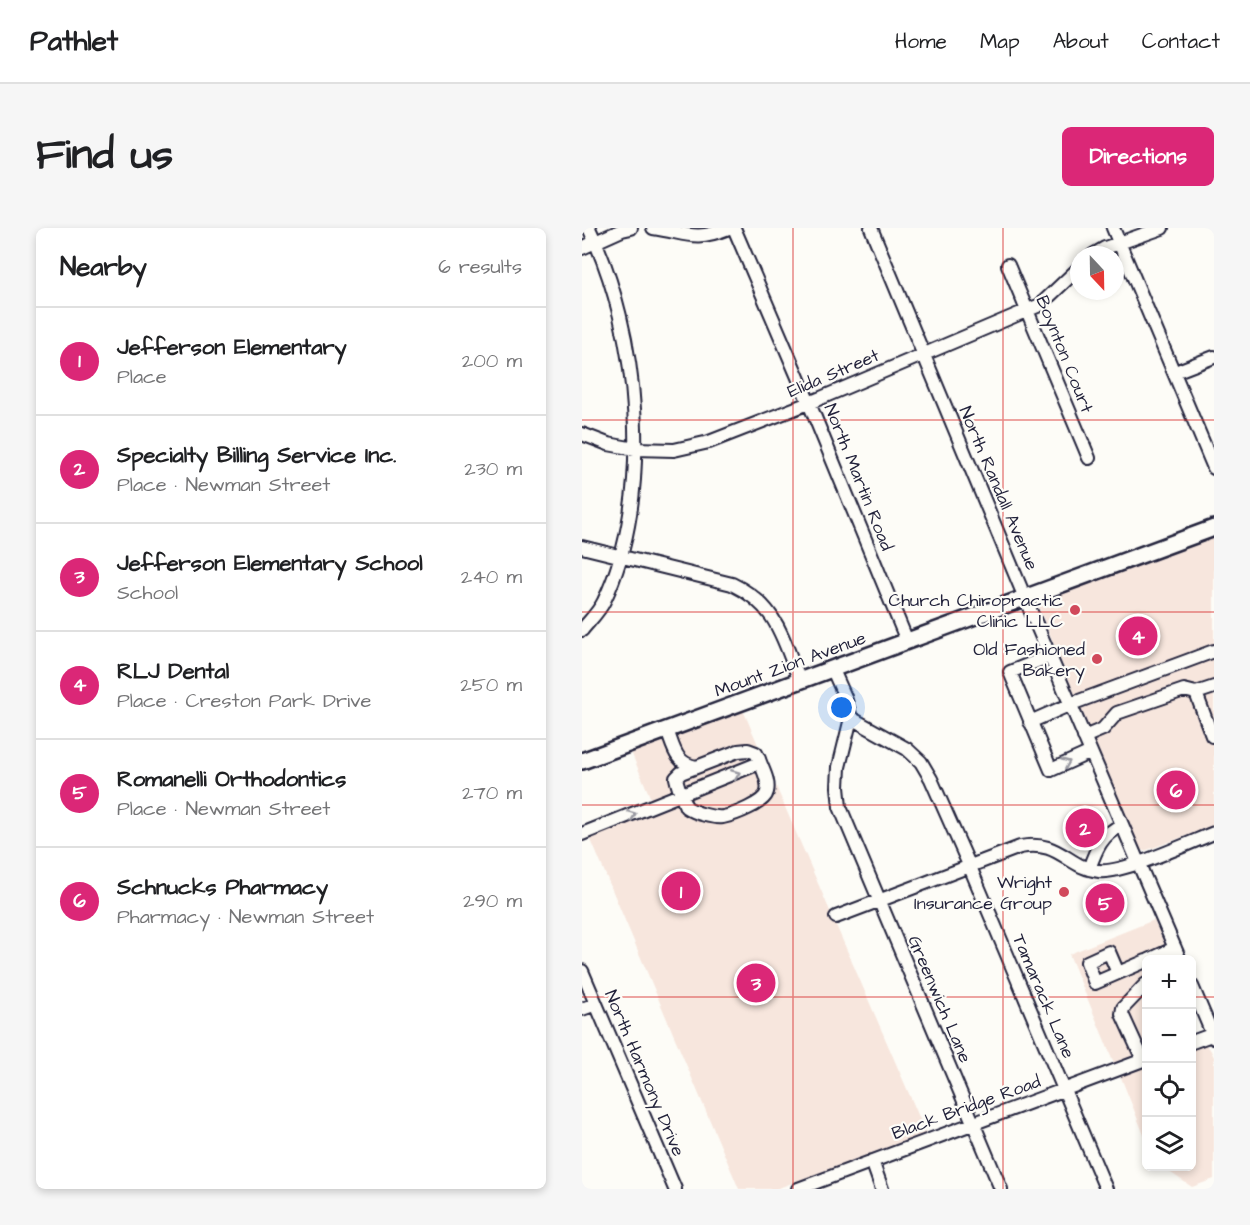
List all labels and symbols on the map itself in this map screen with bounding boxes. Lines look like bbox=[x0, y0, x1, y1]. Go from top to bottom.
north arrow bbox=[1070, 246, 1124, 300]
street label: Boynton Court bbox=[1029, 292, 1100, 418]
street label: Elida Street bbox=[784, 343, 884, 404]
street label: North Martin Road bbox=[818, 400, 899, 554]
street label: North Randall Avenue bbox=[953, 403, 1044, 574]
place label: Church Chiropractic Clinic LLC bbox=[888, 588, 1063, 634]
marker: Church Chiropractic Clinic LLC bbox=[1068, 603, 1082, 617]
pin: 4 bbox=[1118, 614, 1158, 658]
street label: Mount Zion Avenue bbox=[711, 625, 870, 703]
place label: Old Fashioned Bakery bbox=[973, 637, 1085, 684]
marker: Old Fashioned Bakery bbox=[1090, 652, 1104, 666]
your location bbox=[827, 693, 856, 722]
one-way arrow bbox=[1060, 758, 1071, 770]
pin: 6 bbox=[1156, 768, 1196, 812]
one-way arrow bbox=[729, 769, 740, 781]
pin: 2 bbox=[1066, 806, 1104, 850]
one-way arrow bbox=[626, 810, 637, 822]
pin: 1 bbox=[662, 868, 700, 914]
place label: Wright Insurance Group bbox=[914, 870, 1053, 916]
pin: 5 bbox=[1086, 880, 1124, 926]
marker: Wright Insurance Group bbox=[1057, 885, 1071, 899]
street label: Tamarack Lane bbox=[1006, 930, 1081, 1062]
street label: Greenwich Lane bbox=[901, 932, 978, 1067]
pin: 3 bbox=[736, 960, 776, 1005]
street label: North Harmony Drive bbox=[597, 986, 691, 1161]
street label: Black Bridge Road bbox=[888, 1069, 1044, 1147]

